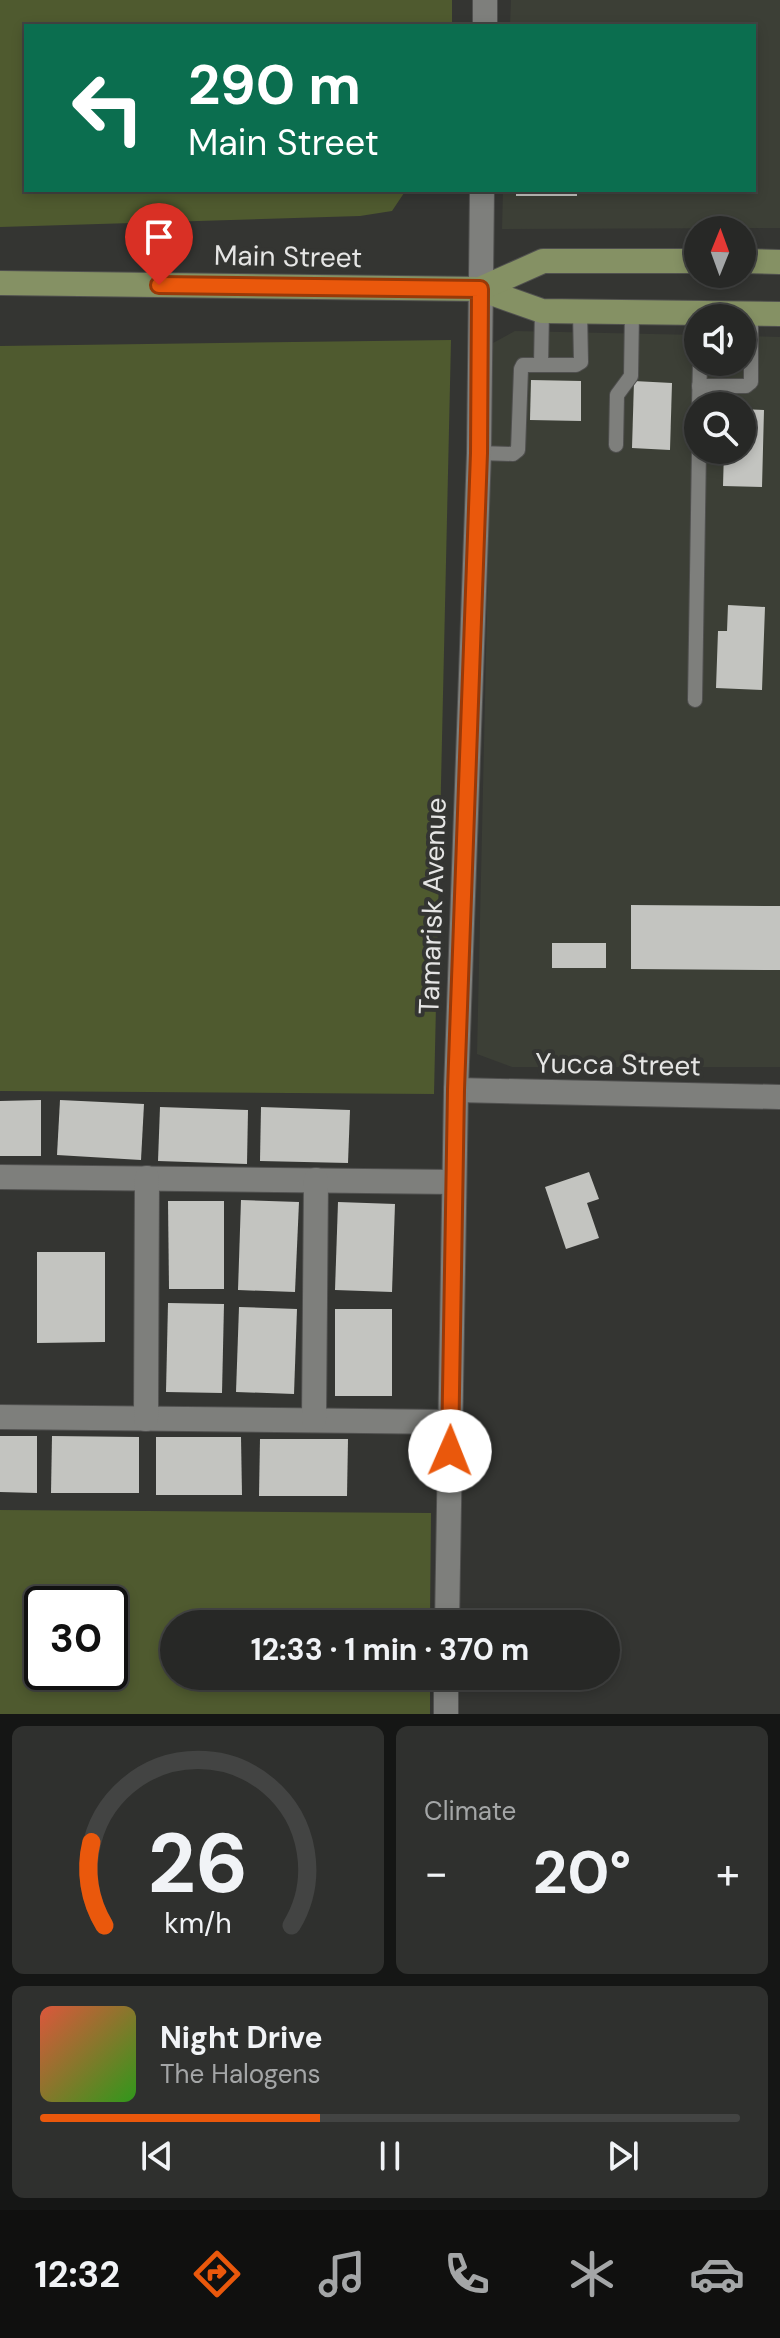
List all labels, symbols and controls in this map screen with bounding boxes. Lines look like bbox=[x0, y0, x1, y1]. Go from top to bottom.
text: 290 m bbox=[188, 48, 361, 121]
icon: left bbox=[56, 56, 160, 160]
text: Main Street bbox=[188, 119, 379, 166]
pin bbox=[125, 203, 193, 285]
icon: arrive bbox=[137, 215, 181, 259]
north arrow bbox=[684, 216, 756, 288]
map controls bbox=[684, 216, 756, 464]
street label: Main Street bbox=[213, 237, 362, 276]
button: sound bbox=[684, 304, 756, 376]
button: search bbox=[684, 392, 756, 464]
street label: Tamarisk Avenue bbox=[410, 797, 455, 1015]
street label: Yucca Street bbox=[535, 1045, 701, 1084]
position arrow bbox=[408, 1409, 492, 1493]
speed limit sign: 30 bbox=[24, 1586, 128, 1690]
text: 12:33 · 1 min · 370 m bbox=[251, 1630, 529, 1669]
text: Climate bbox=[424, 1794, 516, 1828]
text: 26 bbox=[148, 1809, 248, 1918]
text: 20° bbox=[533, 1833, 631, 1912]
text: − bbox=[424, 1844, 448, 1902]
text: + bbox=[716, 1844, 740, 1902]
text: km/h bbox=[164, 1905, 232, 1942]
text: Night Drive bbox=[160, 2018, 323, 2057]
text: The Halogens bbox=[160, 2057, 320, 2091]
icon: previous bbox=[135, 2134, 179, 2178]
icon: pause bbox=[368, 2134, 412, 2178]
icon: next bbox=[601, 2134, 645, 2178]
icon: directions bbox=[189, 2246, 245, 2302]
icon: music bbox=[314, 2246, 370, 2302]
icon: phone bbox=[439, 2246, 495, 2302]
icon: climate bbox=[564, 2246, 620, 2302]
icon: car bbox=[689, 2246, 745, 2302]
text: 12:32 bbox=[35, 2251, 120, 2298]

